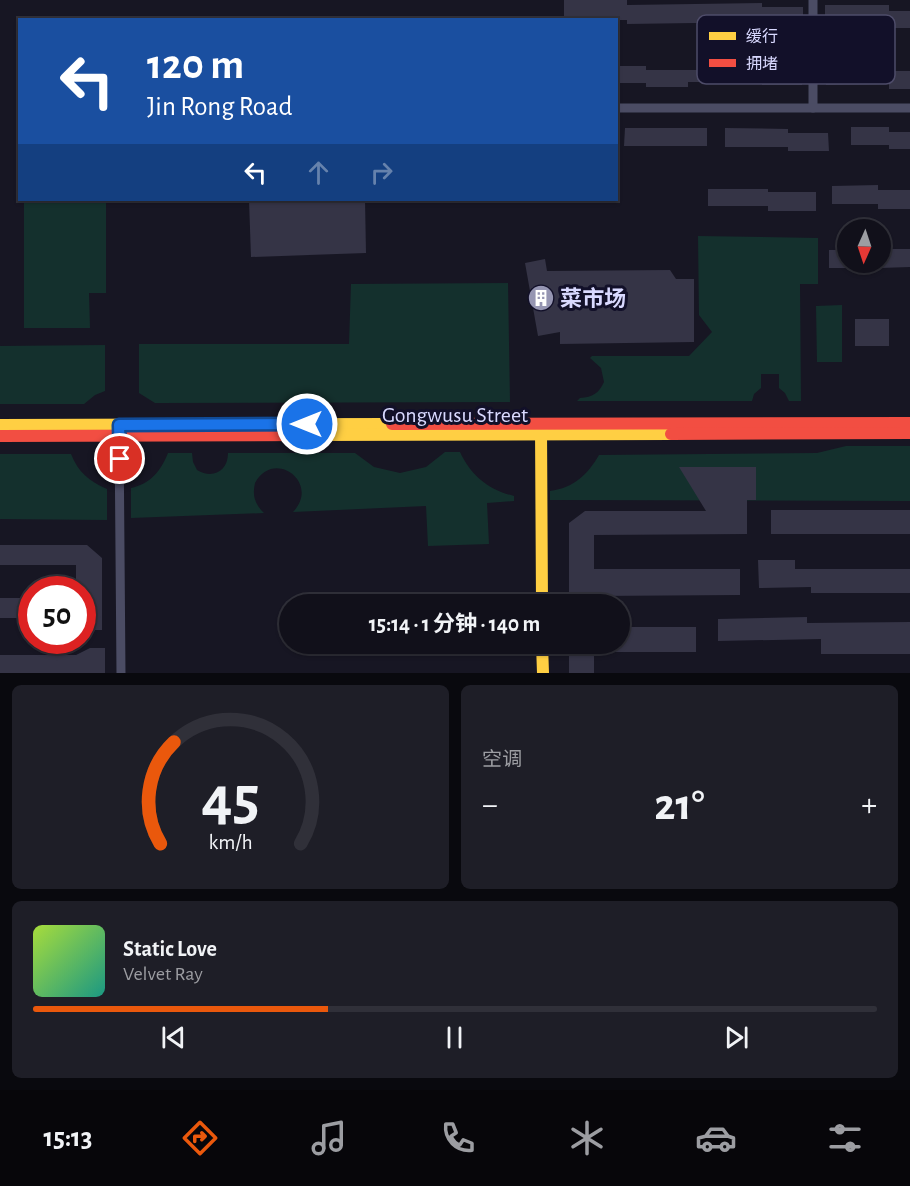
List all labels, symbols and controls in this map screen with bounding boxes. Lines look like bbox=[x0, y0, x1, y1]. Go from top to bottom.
legend bbox=[697, 15, 895, 84]
text: 缓行 bbox=[746, 28, 778, 45]
icon: left bbox=[48, 42, 126, 120]
text: 120 m bbox=[147, 44, 244, 86]
text: 拥堵 bbox=[746, 56, 778, 72]
text: Jin Rong Road bbox=[147, 93, 293, 120]
icon: left bbox=[239, 156, 272, 189]
icon: ahead bbox=[302, 156, 335, 189]
icon: right bbox=[365, 156, 398, 189]
north arrow bbox=[837, 219, 891, 273]
map controls bbox=[837, 219, 891, 273]
building icon: 菜市场 bbox=[526, 283, 556, 313]
place label: 菜市场 bbox=[560, 287, 626, 310]
position arrow bbox=[275, 392, 339, 456]
street label: Gongwusu Street bbox=[382, 404, 528, 426]
pin bbox=[94, 433, 145, 484]
icon: arrive bbox=[103, 442, 136, 475]
speed limit sign: 50 bbox=[18, 576, 96, 654]
text: 15:14 · 1 分钟 · 140 m bbox=[369, 613, 540, 635]
text: 空调 bbox=[482, 750, 522, 770]
text: 45 bbox=[201, 768, 260, 830]
text: 21° bbox=[654, 783, 705, 828]
text: − bbox=[482, 789, 498, 822]
text: + bbox=[861, 789, 877, 822]
text: km/h bbox=[208, 832, 253, 853]
text: Static Love bbox=[123, 938, 217, 960]
text: Velvet Ray bbox=[123, 964, 203, 984]
icon: previous bbox=[157, 1021, 190, 1054]
icon: pause bbox=[438, 1021, 471, 1054]
icon: next bbox=[720, 1021, 753, 1054]
icon: directions bbox=[179, 1117, 221, 1159]
icon: music bbox=[308, 1117, 350, 1159]
icon: phone bbox=[437, 1117, 479, 1159]
icon: climate bbox=[566, 1117, 608, 1159]
icon: car bbox=[695, 1117, 737, 1159]
icon: filters bbox=[824, 1117, 866, 1159]
text: 15:13 bbox=[44, 1124, 92, 1151]

